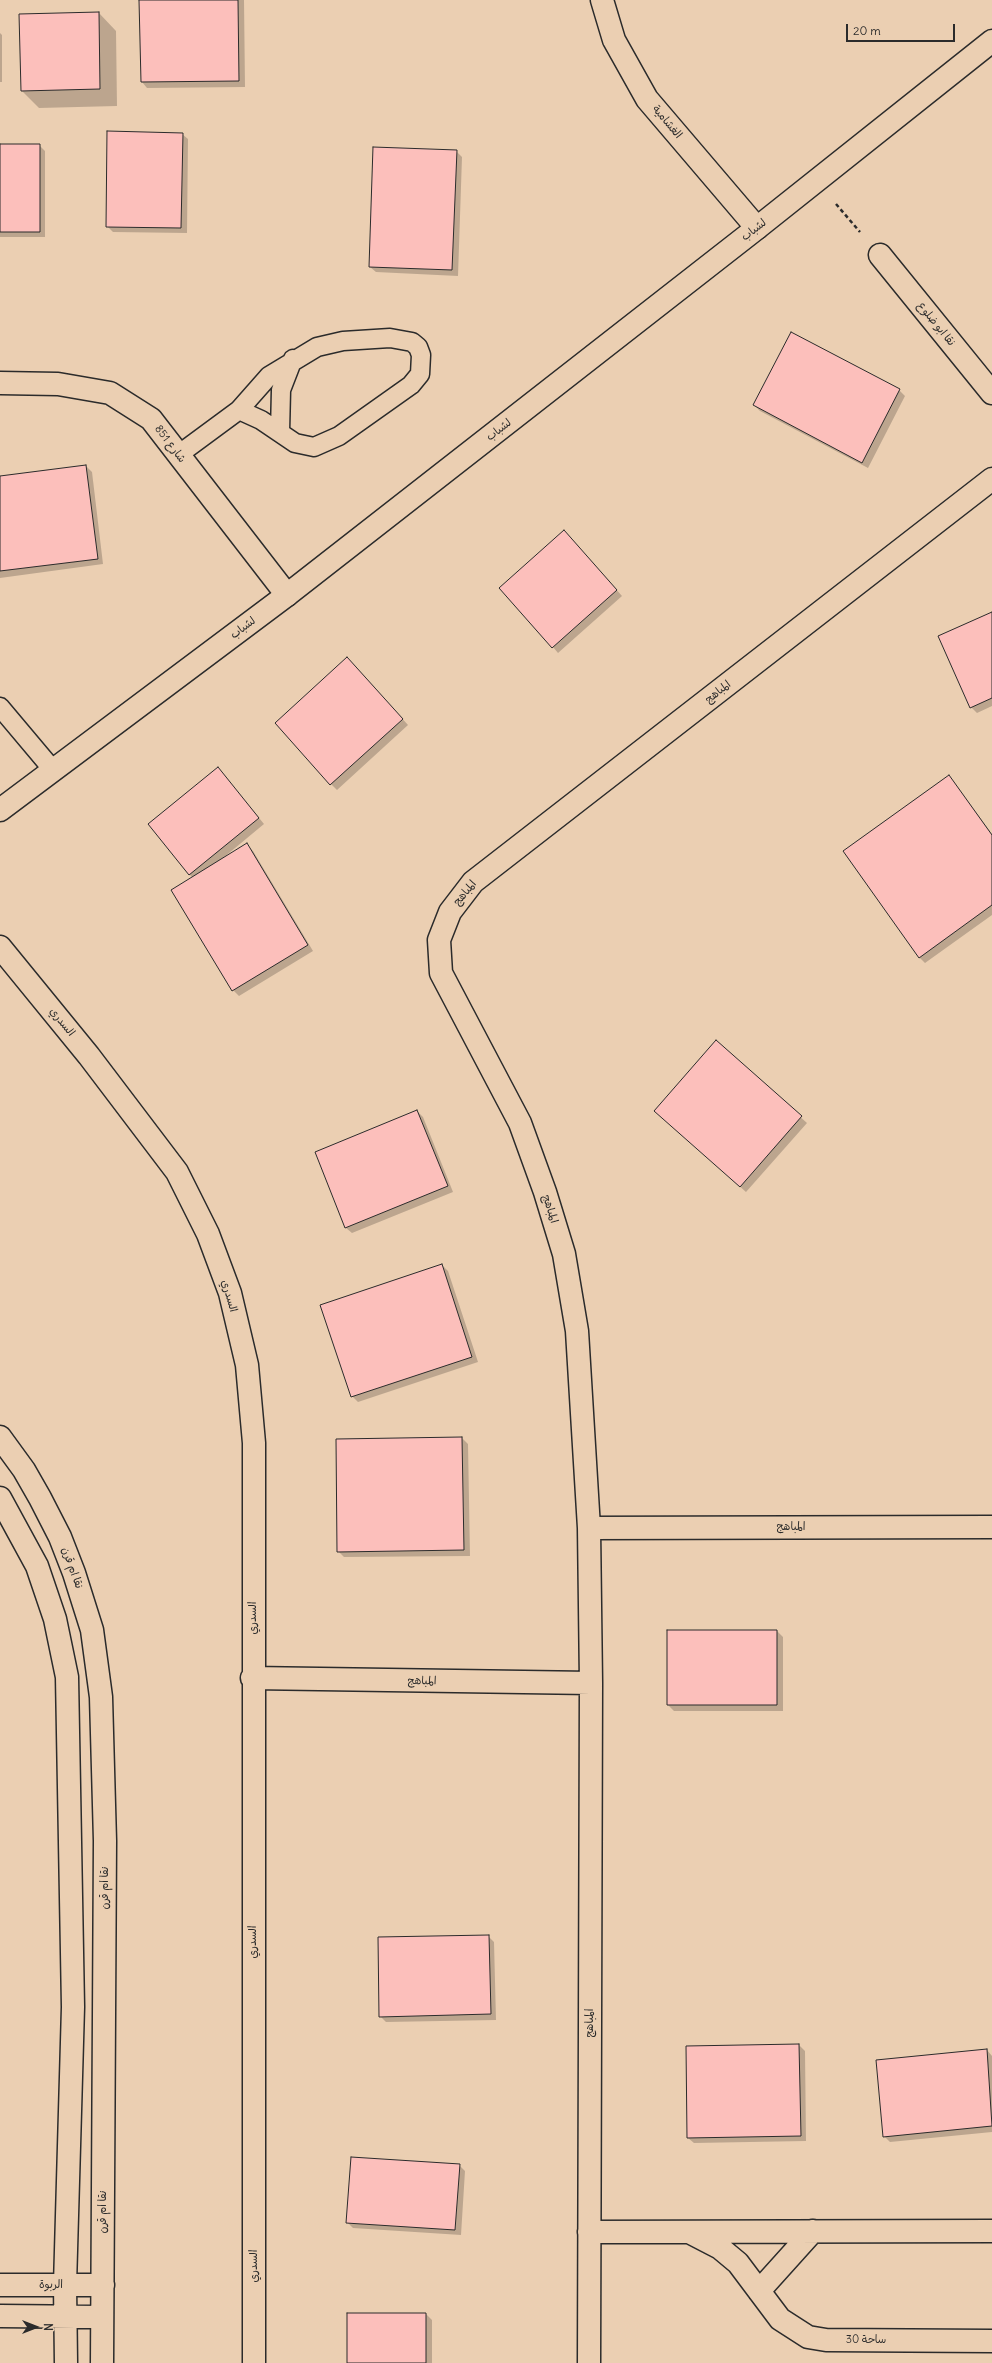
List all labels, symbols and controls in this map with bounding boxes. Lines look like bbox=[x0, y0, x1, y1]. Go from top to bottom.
scale bar bbox=[848, 16, 957, 42]
text: 20 m bbox=[853, 23, 881, 38]
street label: الغشامية bbox=[649, 103, 685, 141]
street label: لشباب bbox=[739, 216, 769, 244]
street label: نقا ابو ضلوع bbox=[914, 299, 958, 349]
street label: لشباب bbox=[484, 416, 514, 444]
street label: شارع 851 bbox=[152, 423, 188, 465]
street label: لشباب bbox=[228, 614, 258, 642]
street label: المباهج bbox=[703, 678, 733, 706]
street label: المباهج bbox=[451, 878, 479, 908]
street label: السدري bbox=[47, 1005, 77, 1039]
street label: المباهج bbox=[539, 1193, 561, 1225]
street label: السدري bbox=[218, 1278, 240, 1314]
street label: المباهج bbox=[777, 1520, 805, 1534]
street label: نقا ام قرن bbox=[58, 1546, 86, 1590]
street label: السدري bbox=[246, 1602, 260, 1634]
street label: المباهج bbox=[407, 1674, 437, 1688]
street label: نقا ام قرن bbox=[98, 1866, 112, 1910]
street label: السدري bbox=[246, 1926, 260, 1958]
street label: المباهج bbox=[583, 2009, 597, 2037]
street label: نقا ام قرن bbox=[96, 2190, 110, 2234]
street label: السدري bbox=[247, 2250, 261, 2282]
street label: الربوة bbox=[39, 2278, 63, 2292]
north arrow bbox=[16, 2307, 56, 2347]
text: N bbox=[41, 2323, 55, 2331]
street label: ساحة 30 bbox=[846, 2333, 886, 2347]

